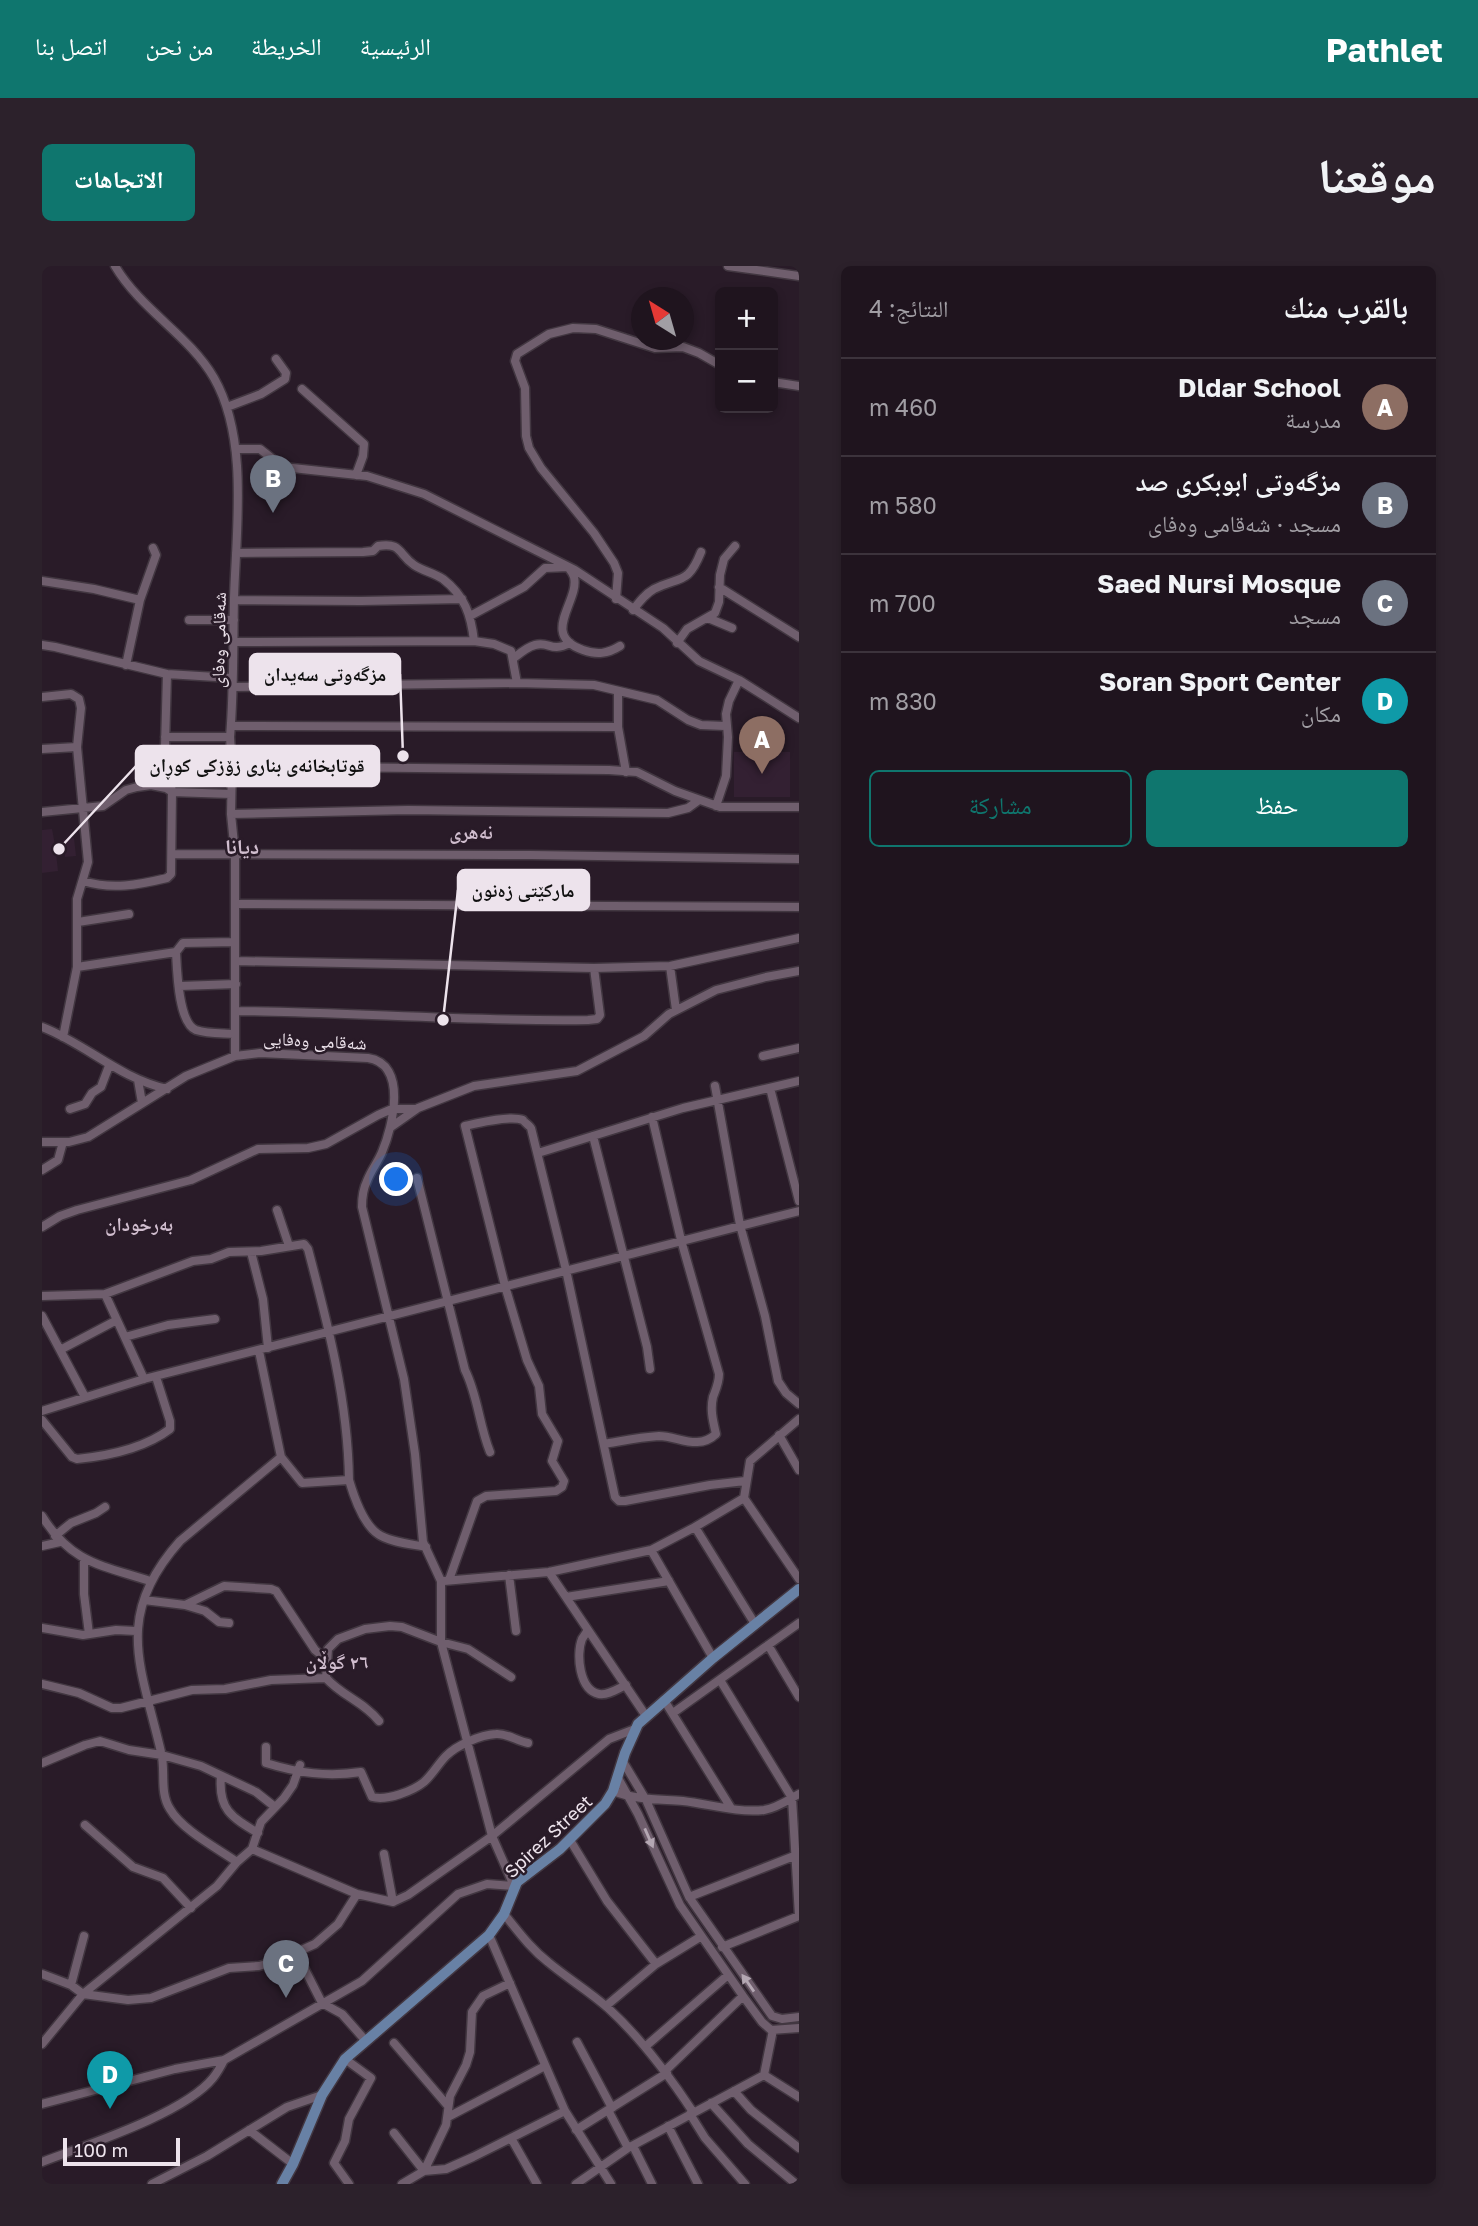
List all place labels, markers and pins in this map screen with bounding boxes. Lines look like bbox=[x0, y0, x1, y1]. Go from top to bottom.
pin: B bbox=[250, 455, 296, 513]
callout: مزگەوتی سەیدان bbox=[250, 654, 400, 694]
pin: A bbox=[739, 716, 785, 774]
callout: قوتابخانەی بناری زۆزکی کوڕان bbox=[136, 746, 379, 786]
callout: مارکێتی زەنون bbox=[458, 870, 589, 910]
pin: C bbox=[263, 1940, 309, 1998]
pin: D bbox=[87, 2051, 133, 2109]

